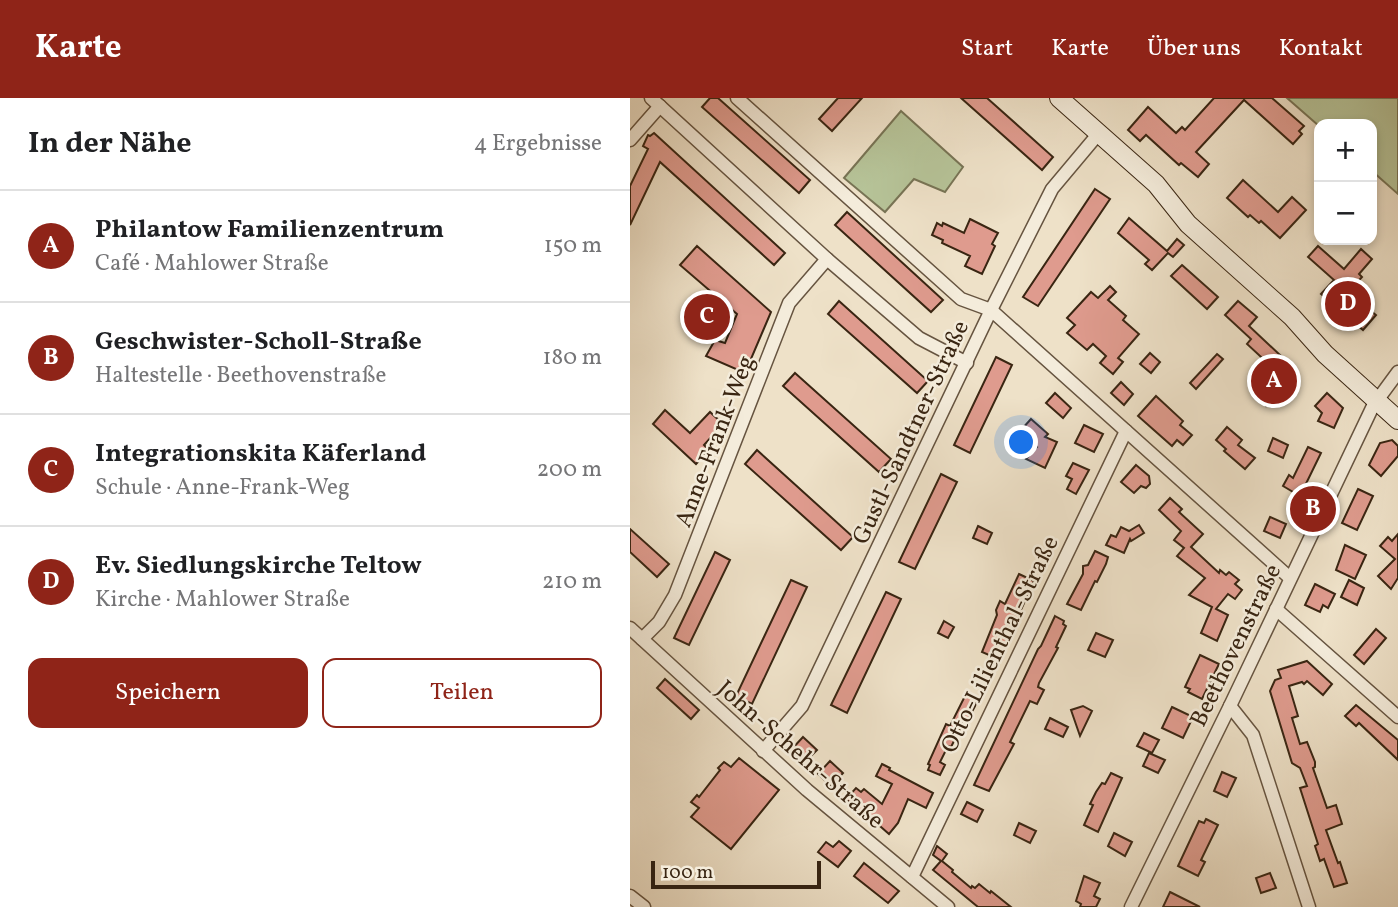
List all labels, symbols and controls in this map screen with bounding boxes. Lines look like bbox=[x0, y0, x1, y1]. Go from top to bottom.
text: Karte bbox=[35, 26, 122, 72]
text: Start bbox=[961, 32, 1013, 66]
text: Karte bbox=[1051, 32, 1109, 66]
text: Über uns bbox=[1147, 32, 1241, 66]
text: Kontakt bbox=[1279, 32, 1363, 66]
map controls bbox=[1314, 119, 1377, 245]
button: + bbox=[1314, 119, 1377, 182]
text: In der Nähe bbox=[28, 123, 192, 165]
text: 4 Ergebnisse bbox=[474, 128, 602, 160]
button: − bbox=[1314, 182, 1377, 245]
text: Philantow Familienzentrum bbox=[95, 212, 444, 248]
text: A bbox=[43, 230, 59, 262]
text: 150 m bbox=[544, 230, 602, 262]
text: Café · Mahlower Straße bbox=[95, 248, 329, 280]
pin: D bbox=[1325, 278, 1371, 330]
pin: C bbox=[684, 291, 730, 343]
street label: Gustl-Sandtner-Straße bbox=[845, 315, 979, 550]
text: Geschwister-Scholl-Straße bbox=[95, 324, 422, 360]
text: B bbox=[43, 342, 59, 374]
text: 180 m bbox=[543, 342, 602, 374]
street label: Anne-Frank-Weg bbox=[667, 351, 764, 533]
pin: A bbox=[1251, 355, 1297, 407]
text: Haltestelle · Beethovenstraße bbox=[95, 360, 386, 392]
your location bbox=[1004, 425, 1038, 459]
text: Integrationskita Käferland bbox=[95, 436, 426, 472]
text: C bbox=[44, 454, 58, 486]
text: 200 m bbox=[537, 454, 602, 486]
text: Schule · Anne-Frank-Weg bbox=[95, 472, 350, 504]
pin: B bbox=[1290, 483, 1336, 535]
street label: Otto-Lilienthal-Straße bbox=[933, 530, 1068, 759]
text: Ev. Siedlungskirche Teltow bbox=[95, 548, 422, 584]
street label: Beethovenstraße bbox=[1183, 559, 1291, 733]
text: D bbox=[43, 566, 59, 598]
text: 210 m bbox=[542, 566, 602, 598]
text: Kirche · Mahlower Straße bbox=[95, 584, 350, 616]
button: Speichern bbox=[28, 658, 308, 728]
button: Teilen bbox=[322, 658, 602, 728]
street label: John-Schehr-Straße bbox=[709, 673, 891, 838]
scale bar bbox=[651, 858, 821, 890]
text: 100 m bbox=[662, 860, 713, 886]

